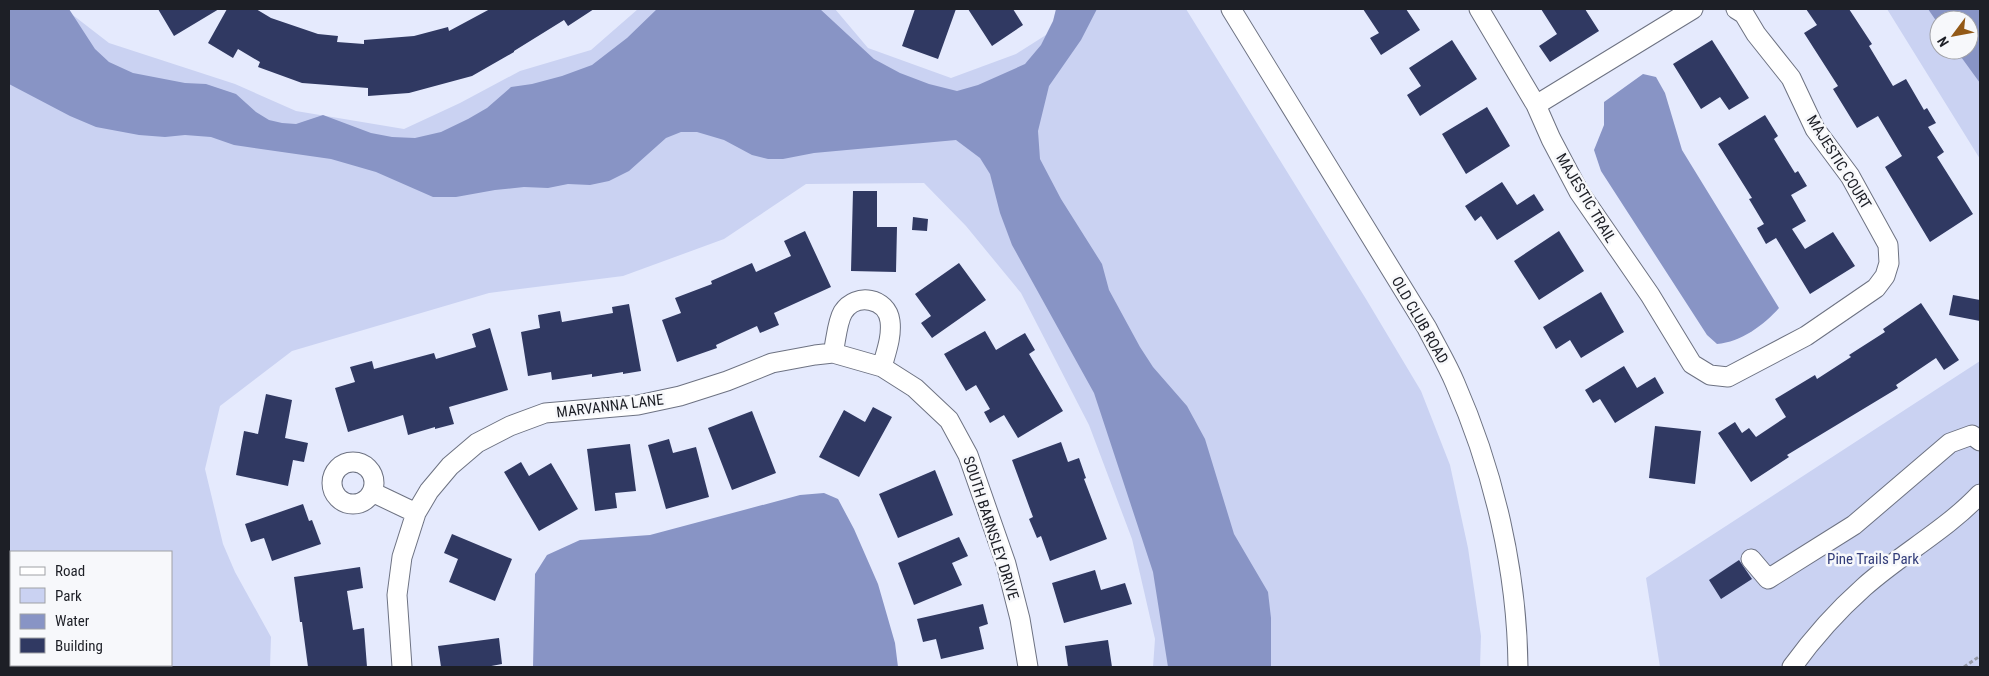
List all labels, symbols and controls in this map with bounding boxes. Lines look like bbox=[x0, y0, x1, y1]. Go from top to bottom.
north arrow bbox=[1929, 10, 1979, 60]
text: N bbox=[1934, 34, 1952, 50]
street label: MAJESTIC COURT bbox=[1803, 112, 1875, 212]
street label: MAJESTIC TRAIL bbox=[1552, 150, 1620, 246]
street label: OLD CLUB ROAD bbox=[1388, 273, 1452, 367]
street label: MARVANNA LANE bbox=[555, 390, 665, 422]
street label: SOUTH BARNSLEY DRIVE bbox=[959, 454, 1023, 602]
park label: Pine Trails Park bbox=[1827, 550, 1919, 568]
legend bbox=[10, 551, 172, 666]
text: Road bbox=[55, 562, 85, 580]
text: Park bbox=[55, 587, 82, 605]
text: Water bbox=[55, 612, 90, 630]
text: Building bbox=[55, 637, 103, 655]

